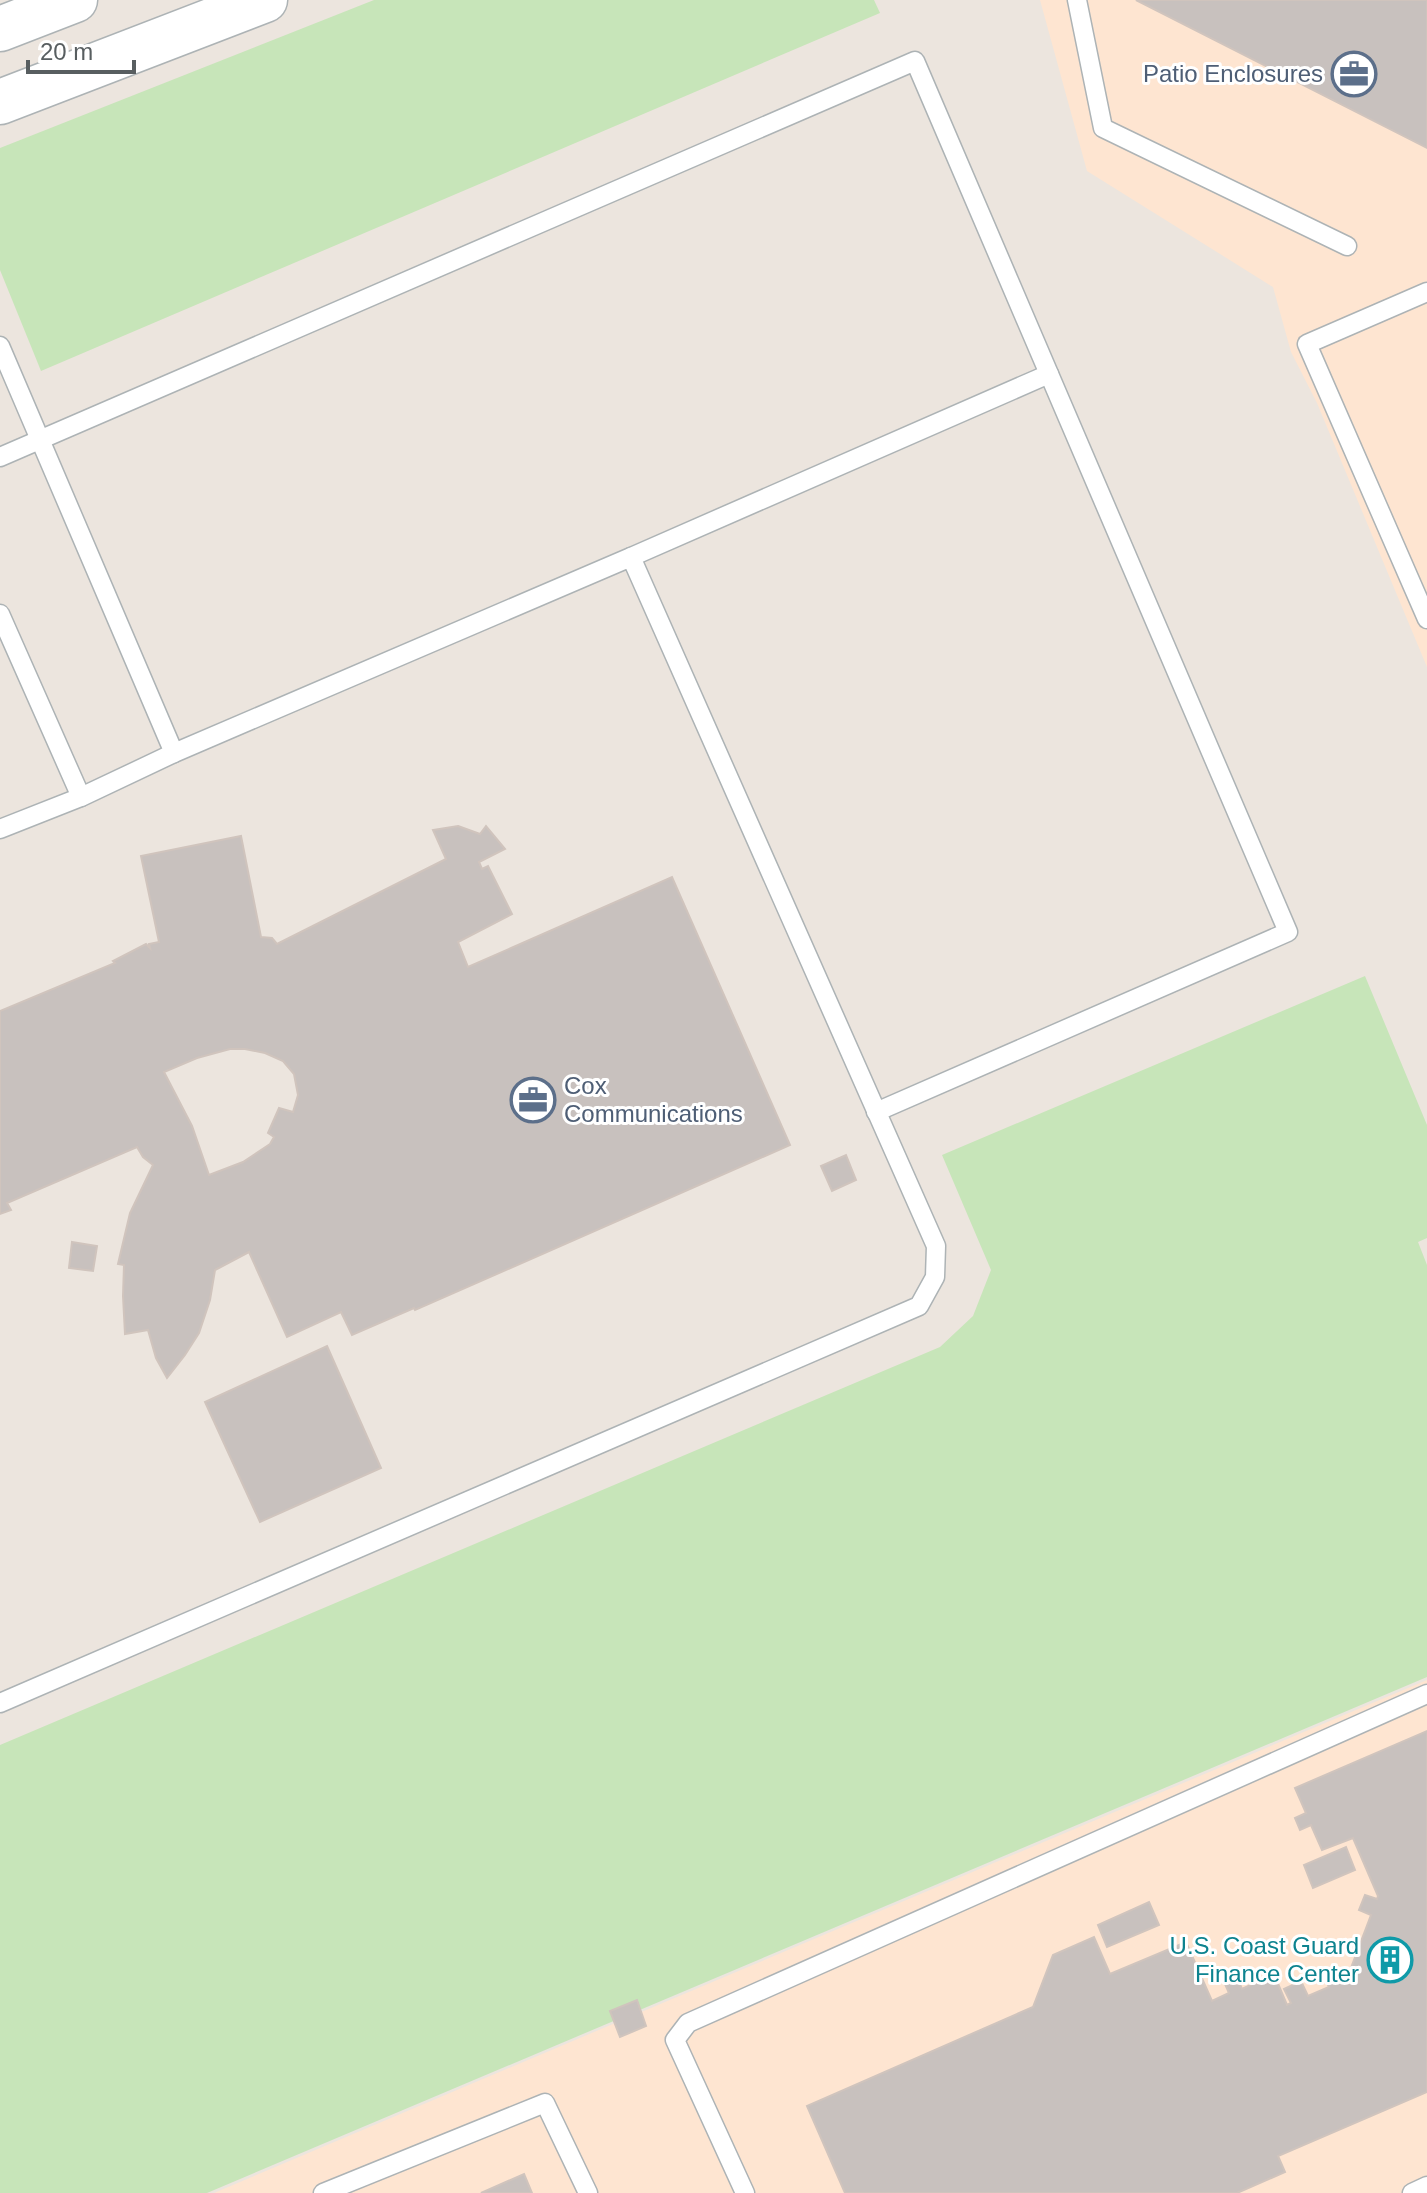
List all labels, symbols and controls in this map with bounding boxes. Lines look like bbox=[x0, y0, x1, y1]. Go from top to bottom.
scale bar bbox=[28, 24, 134, 74]
text: 20 m bbox=[40, 38, 93, 65]
office icon: Patio Enclosures bbox=[1330, 50, 1378, 98]
place label: Patio Enclosures bbox=[1143, 60, 1323, 87]
place label: Cox Communications bbox=[564, 1072, 743, 1127]
office icon: Cox Communications bbox=[509, 1076, 557, 1124]
place label: U.S. Coast Guard Finance Center bbox=[1170, 1932, 1359, 1987]
building icon: U.S. Coast Guard Finance Center bbox=[1366, 1936, 1414, 1984]

